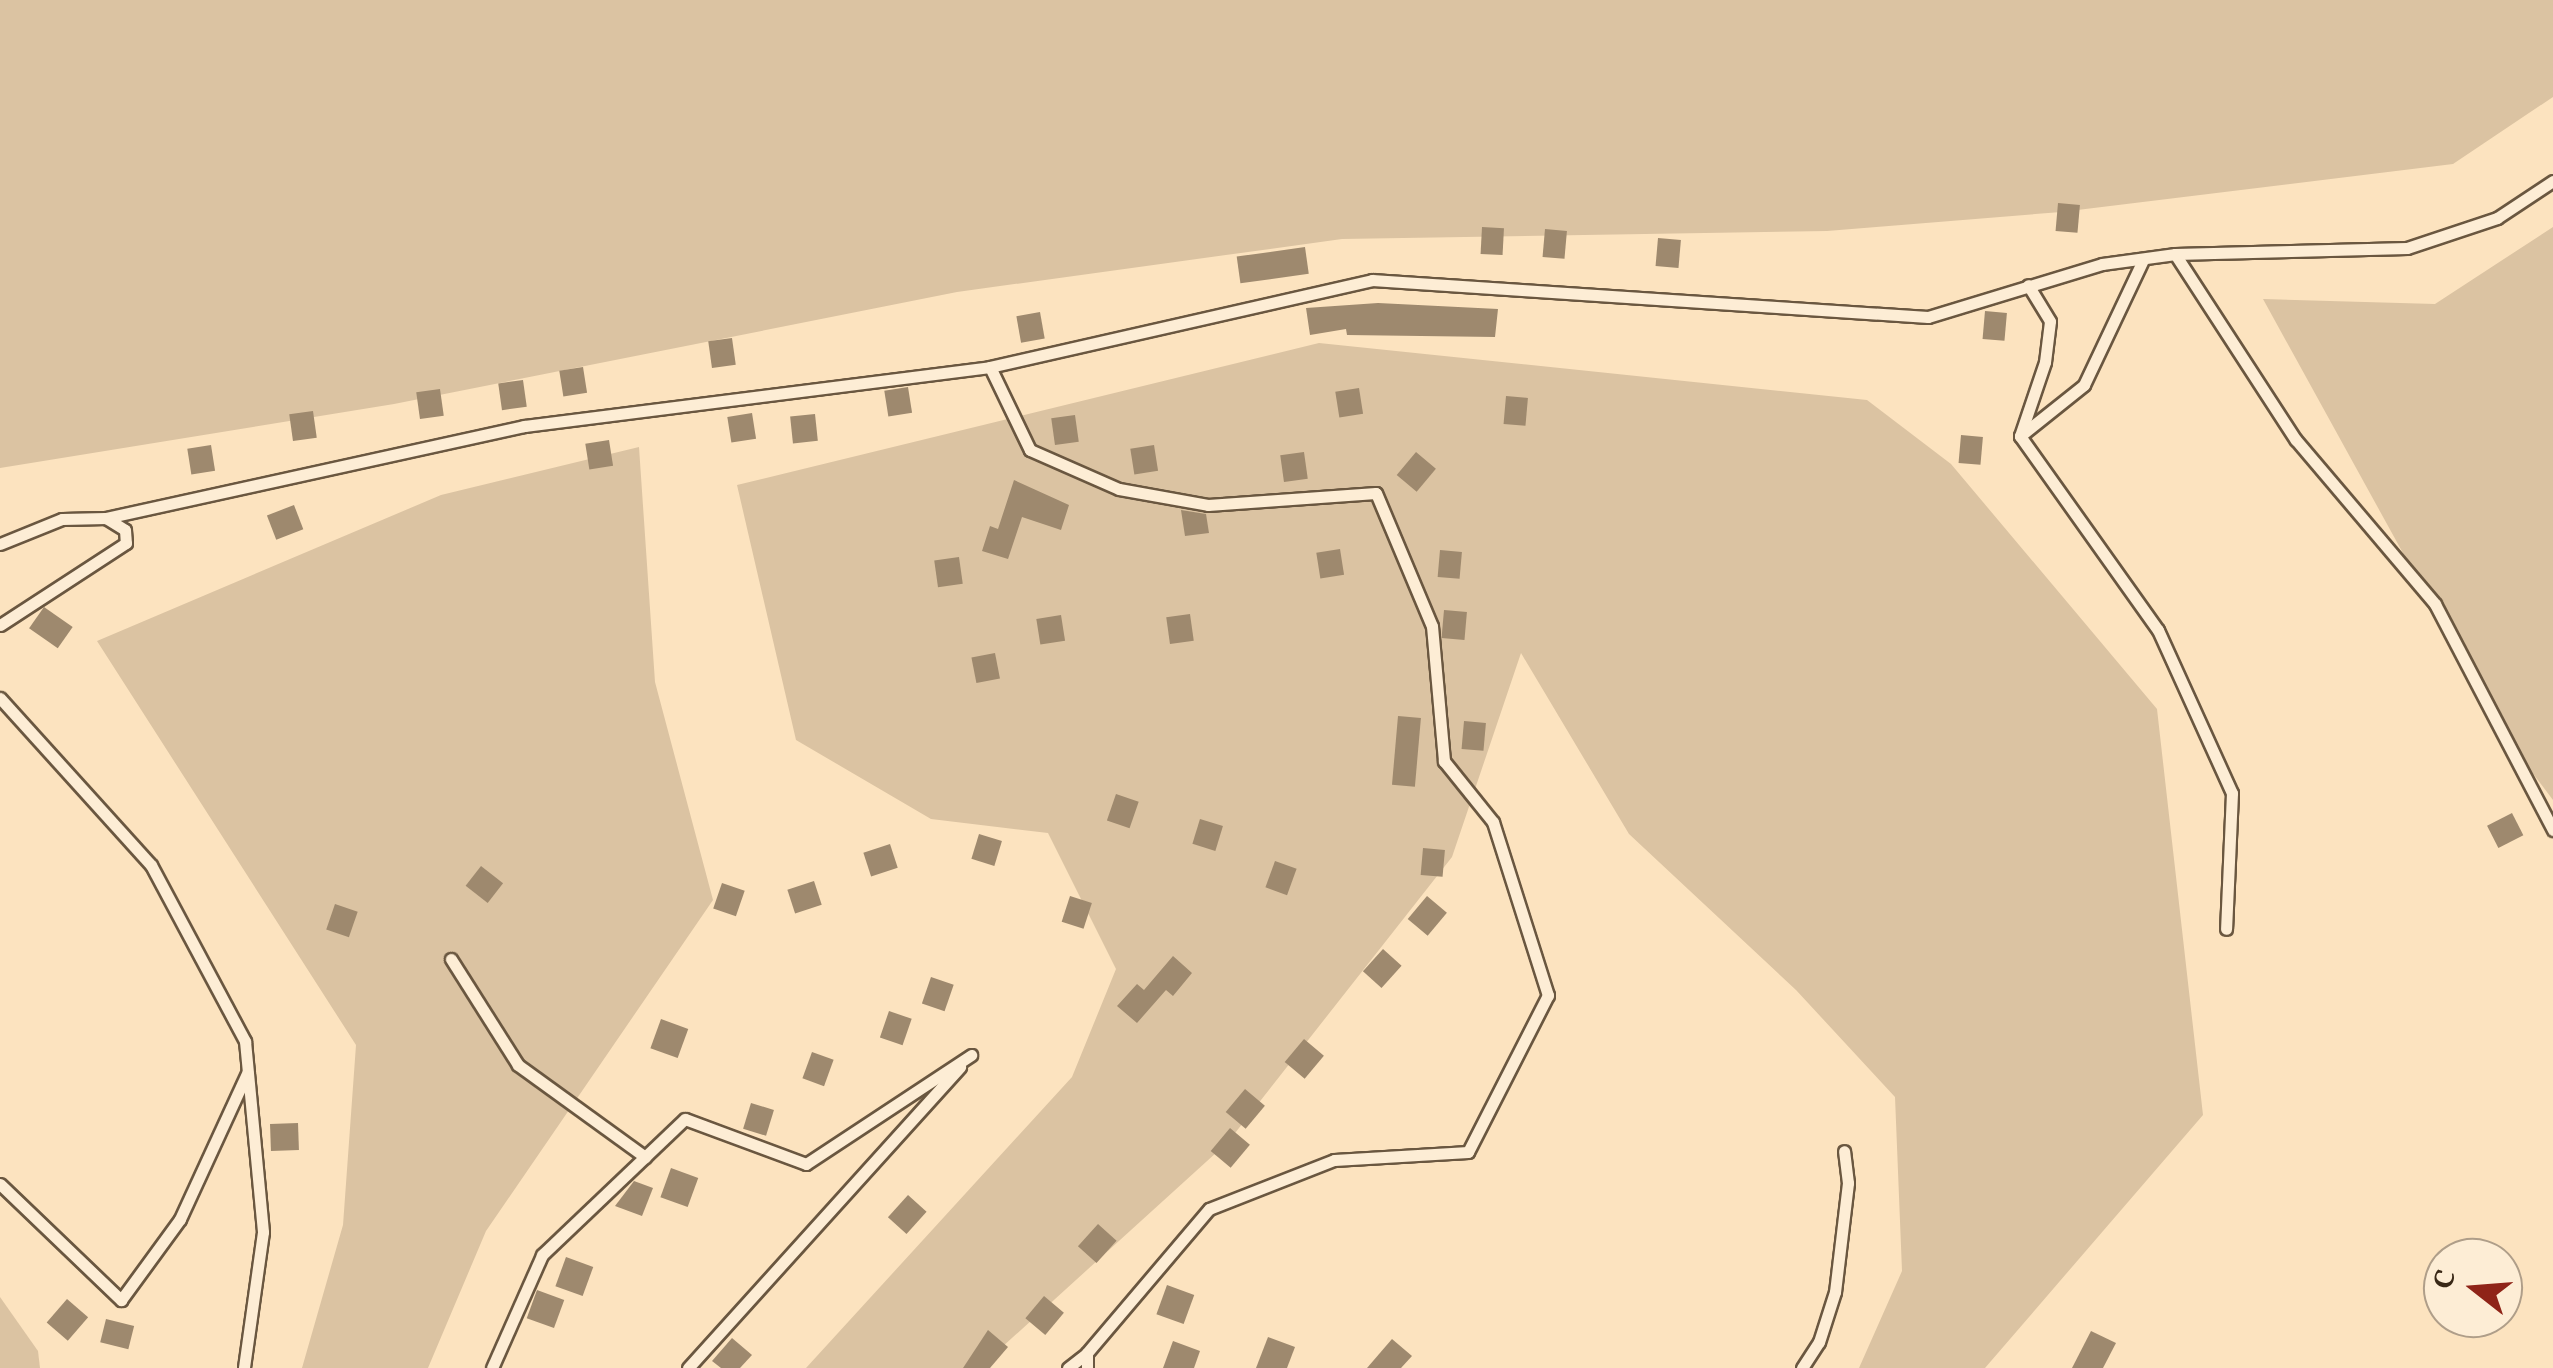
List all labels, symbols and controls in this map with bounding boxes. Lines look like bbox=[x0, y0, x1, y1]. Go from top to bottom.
north arrow bbox=[2423, 1238, 2523, 1338]
text: С bbox=[2424, 1265, 2467, 1294]

